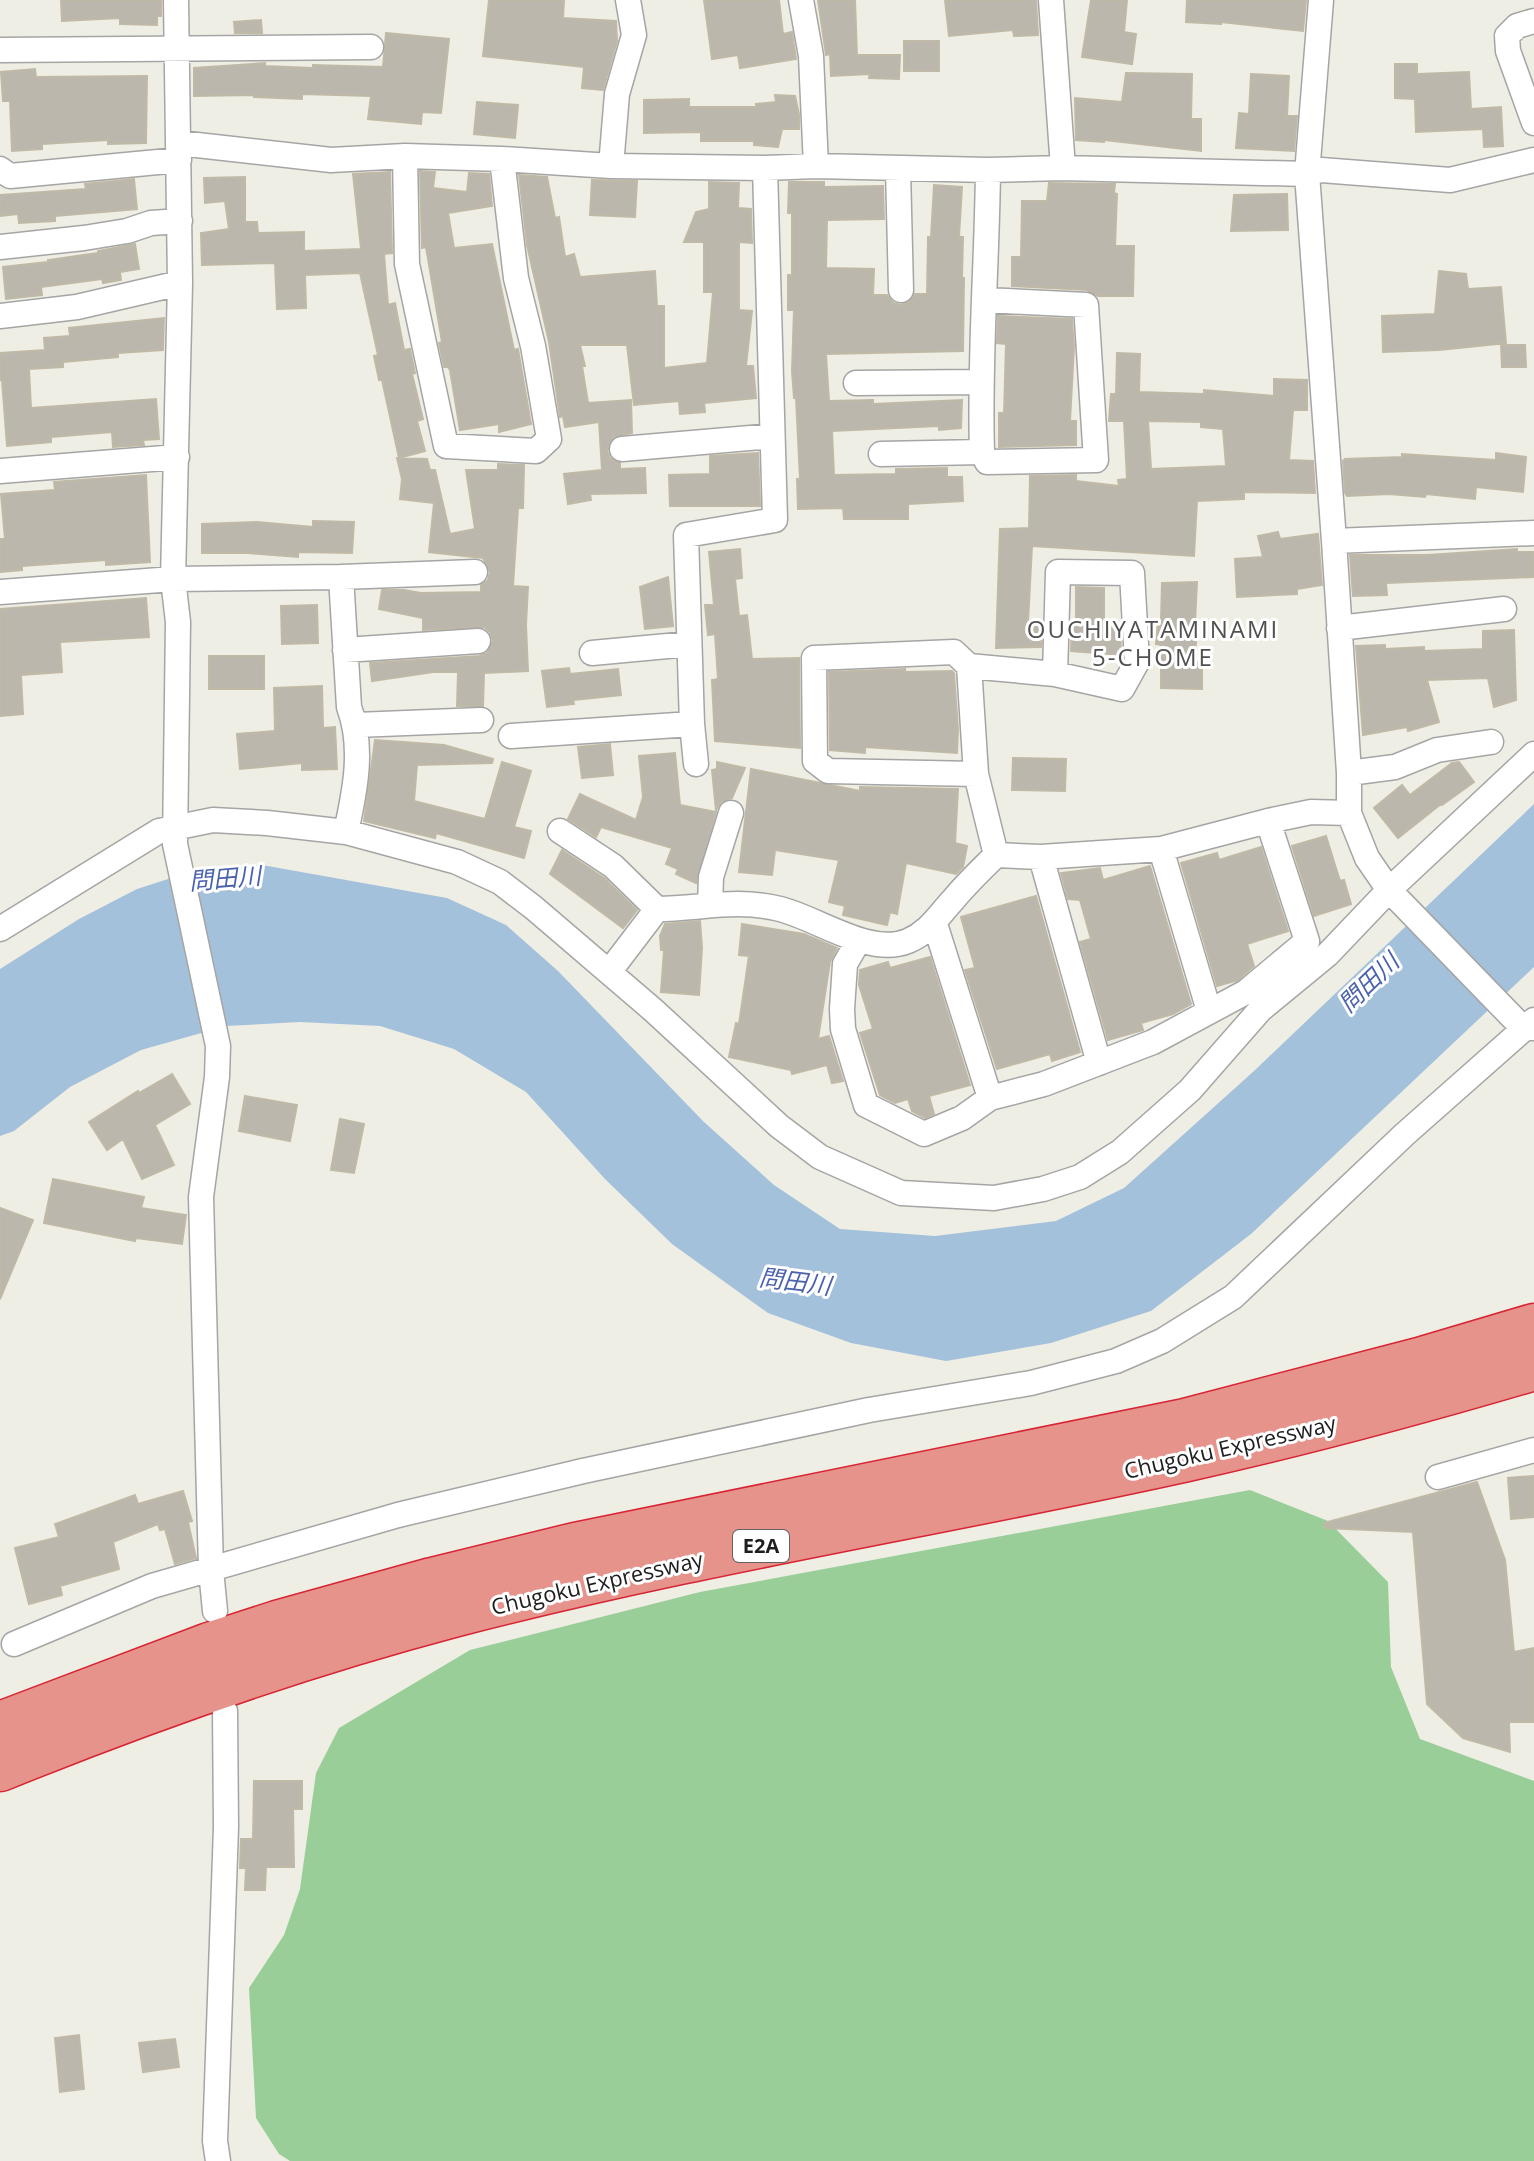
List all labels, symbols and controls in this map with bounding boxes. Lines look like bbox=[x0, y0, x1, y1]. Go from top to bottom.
district label: OUCHIYATAMINAMI 5-CHOME bbox=[1027, 612, 1279, 673]
water label: 問田川 bbox=[188, 858, 265, 897]
water label: 問田川 bbox=[1331, 943, 1407, 1019]
water label: 問田川 bbox=[757, 1260, 836, 1302]
street label: Chugoku Expressway bbox=[1121, 1407, 1340, 1485]
road number: E2A bbox=[733, 1530, 789, 1562]
street label: Chugoku Expressway bbox=[488, 1543, 707, 1621]

